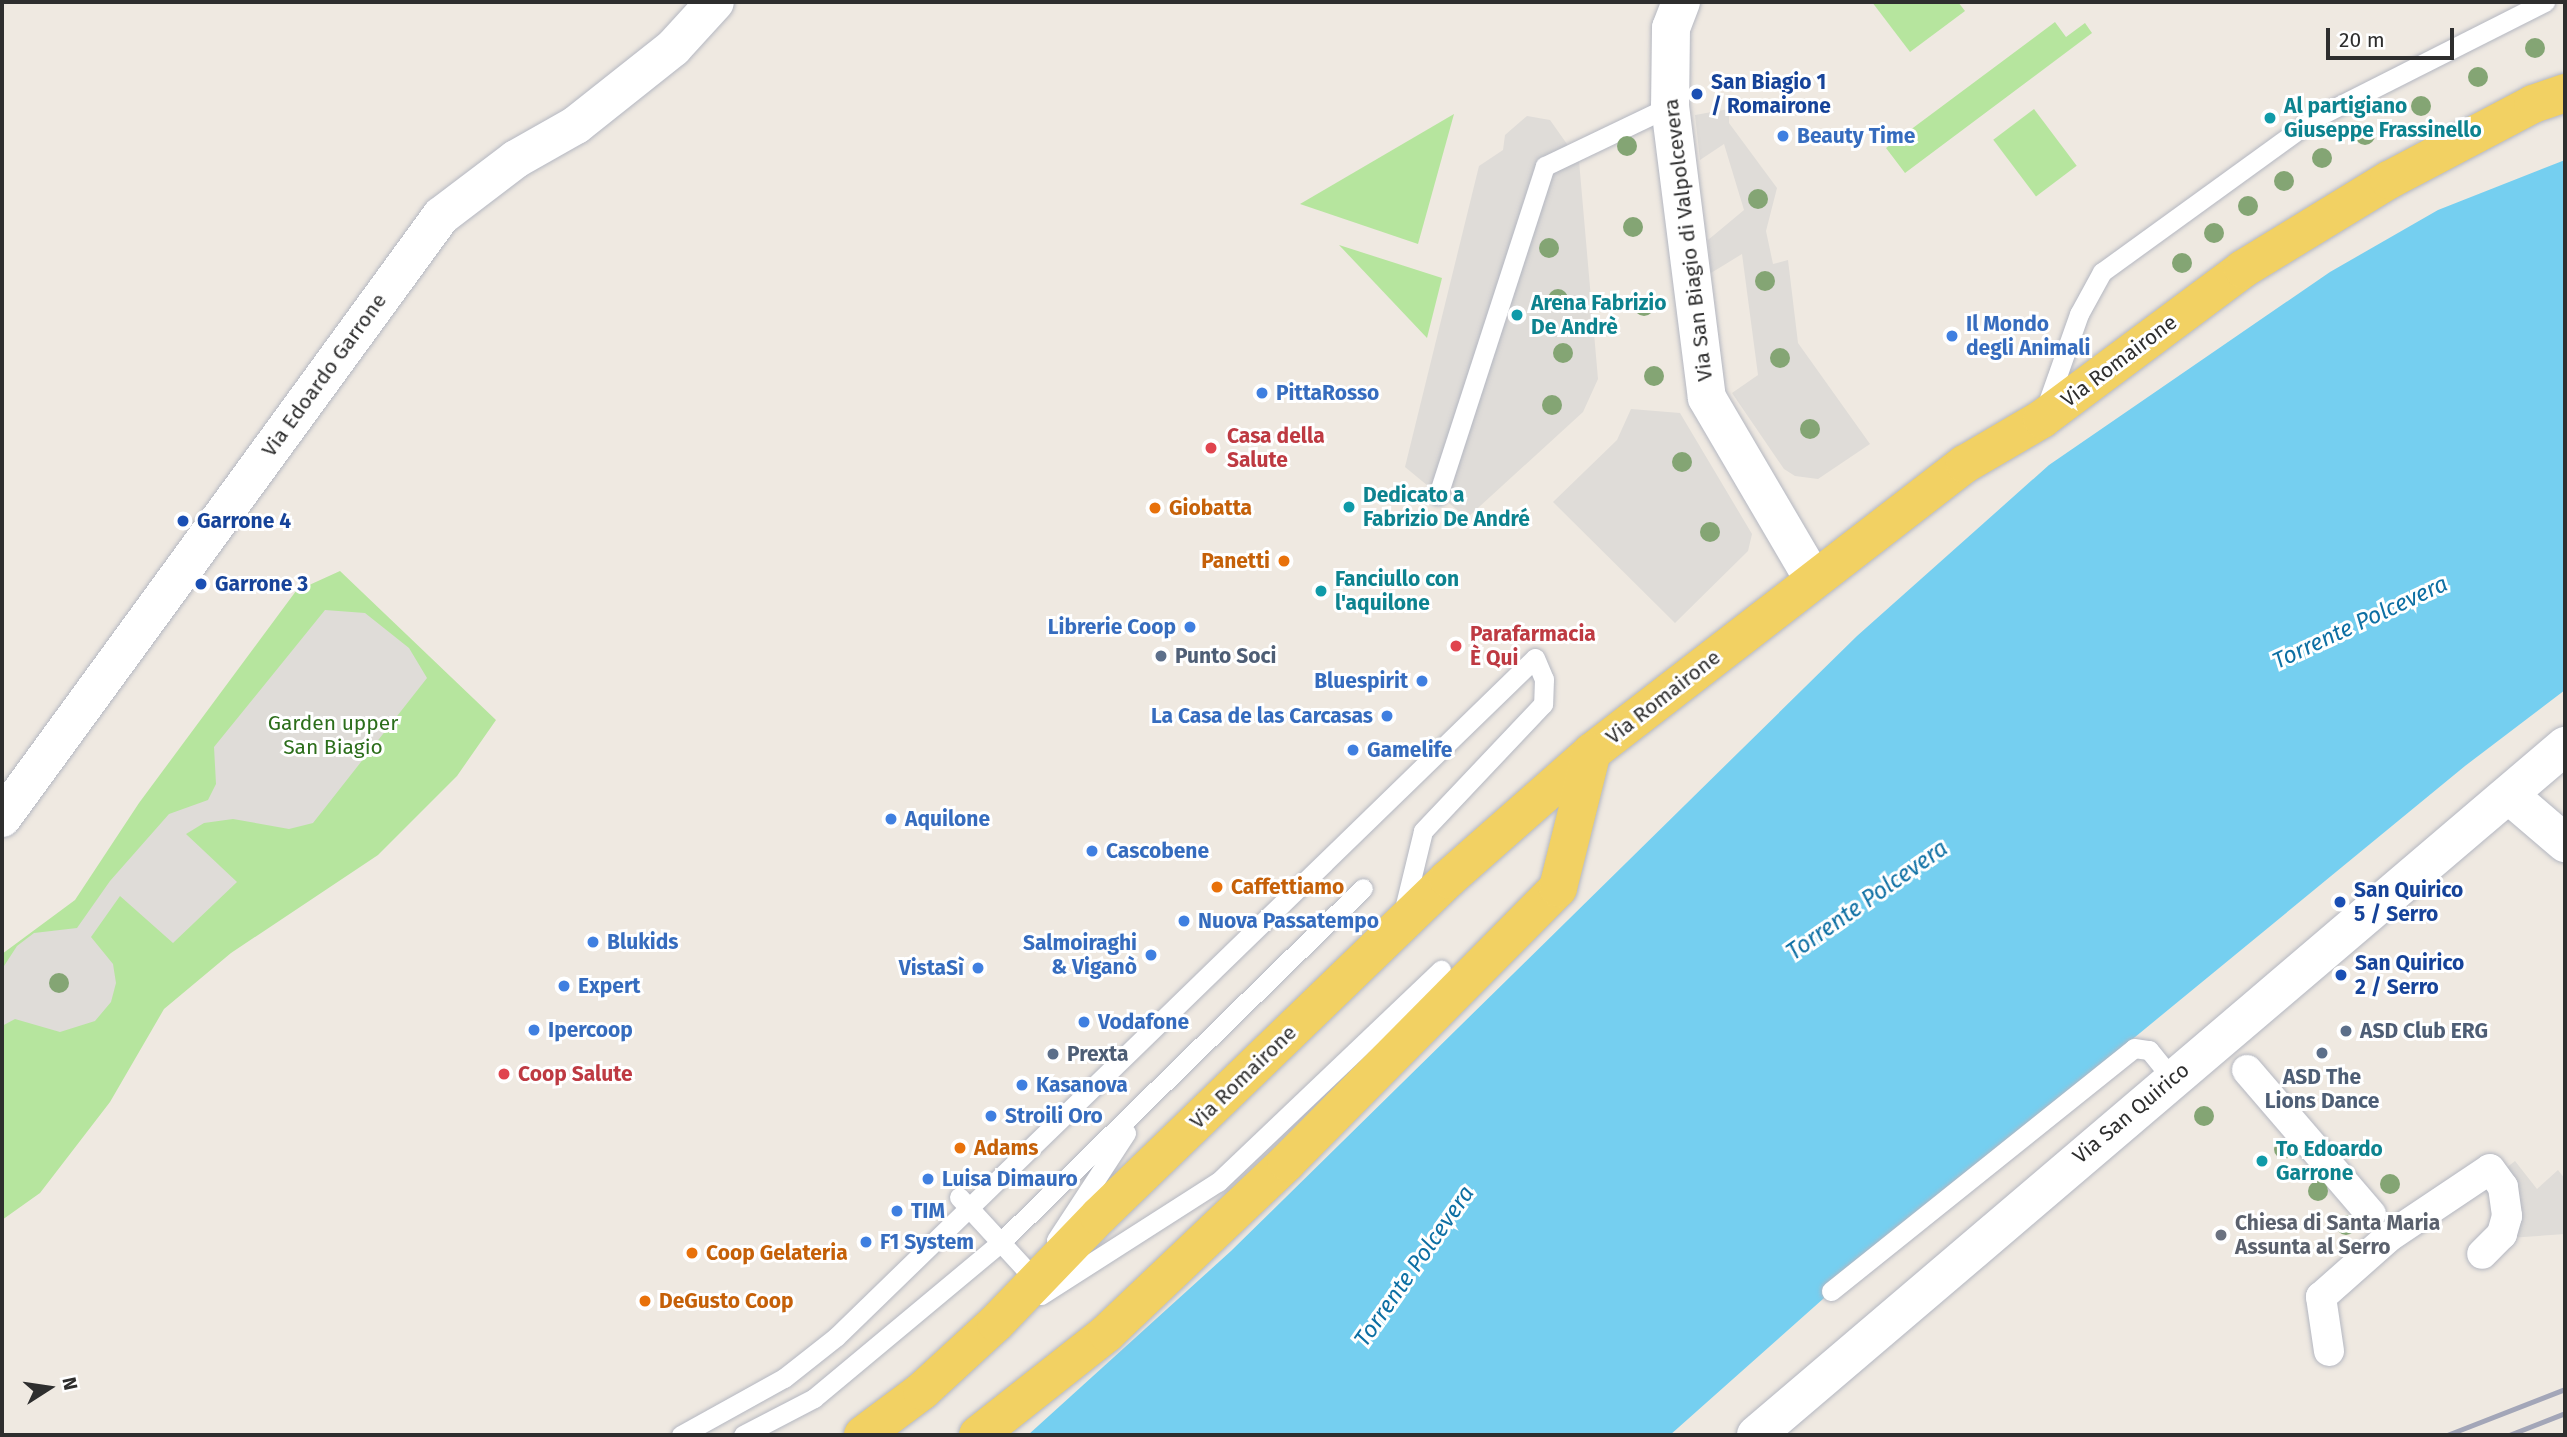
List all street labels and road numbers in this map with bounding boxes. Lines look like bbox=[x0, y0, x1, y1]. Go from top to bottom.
street label: Via San Biagio di Valpolcevera bbox=[1658, 97, 1718, 383]
street label: Via Edoardo Garrone bbox=[256, 288, 392, 462]
street label: Via Romairone bbox=[2056, 309, 2182, 413]
street label: Via Romairone bbox=[1601, 645, 1725, 749]
street label: Via Romairone bbox=[1185, 1020, 1301, 1134]
street label: Via San Quirico bbox=[2068, 1057, 2194, 1169]

